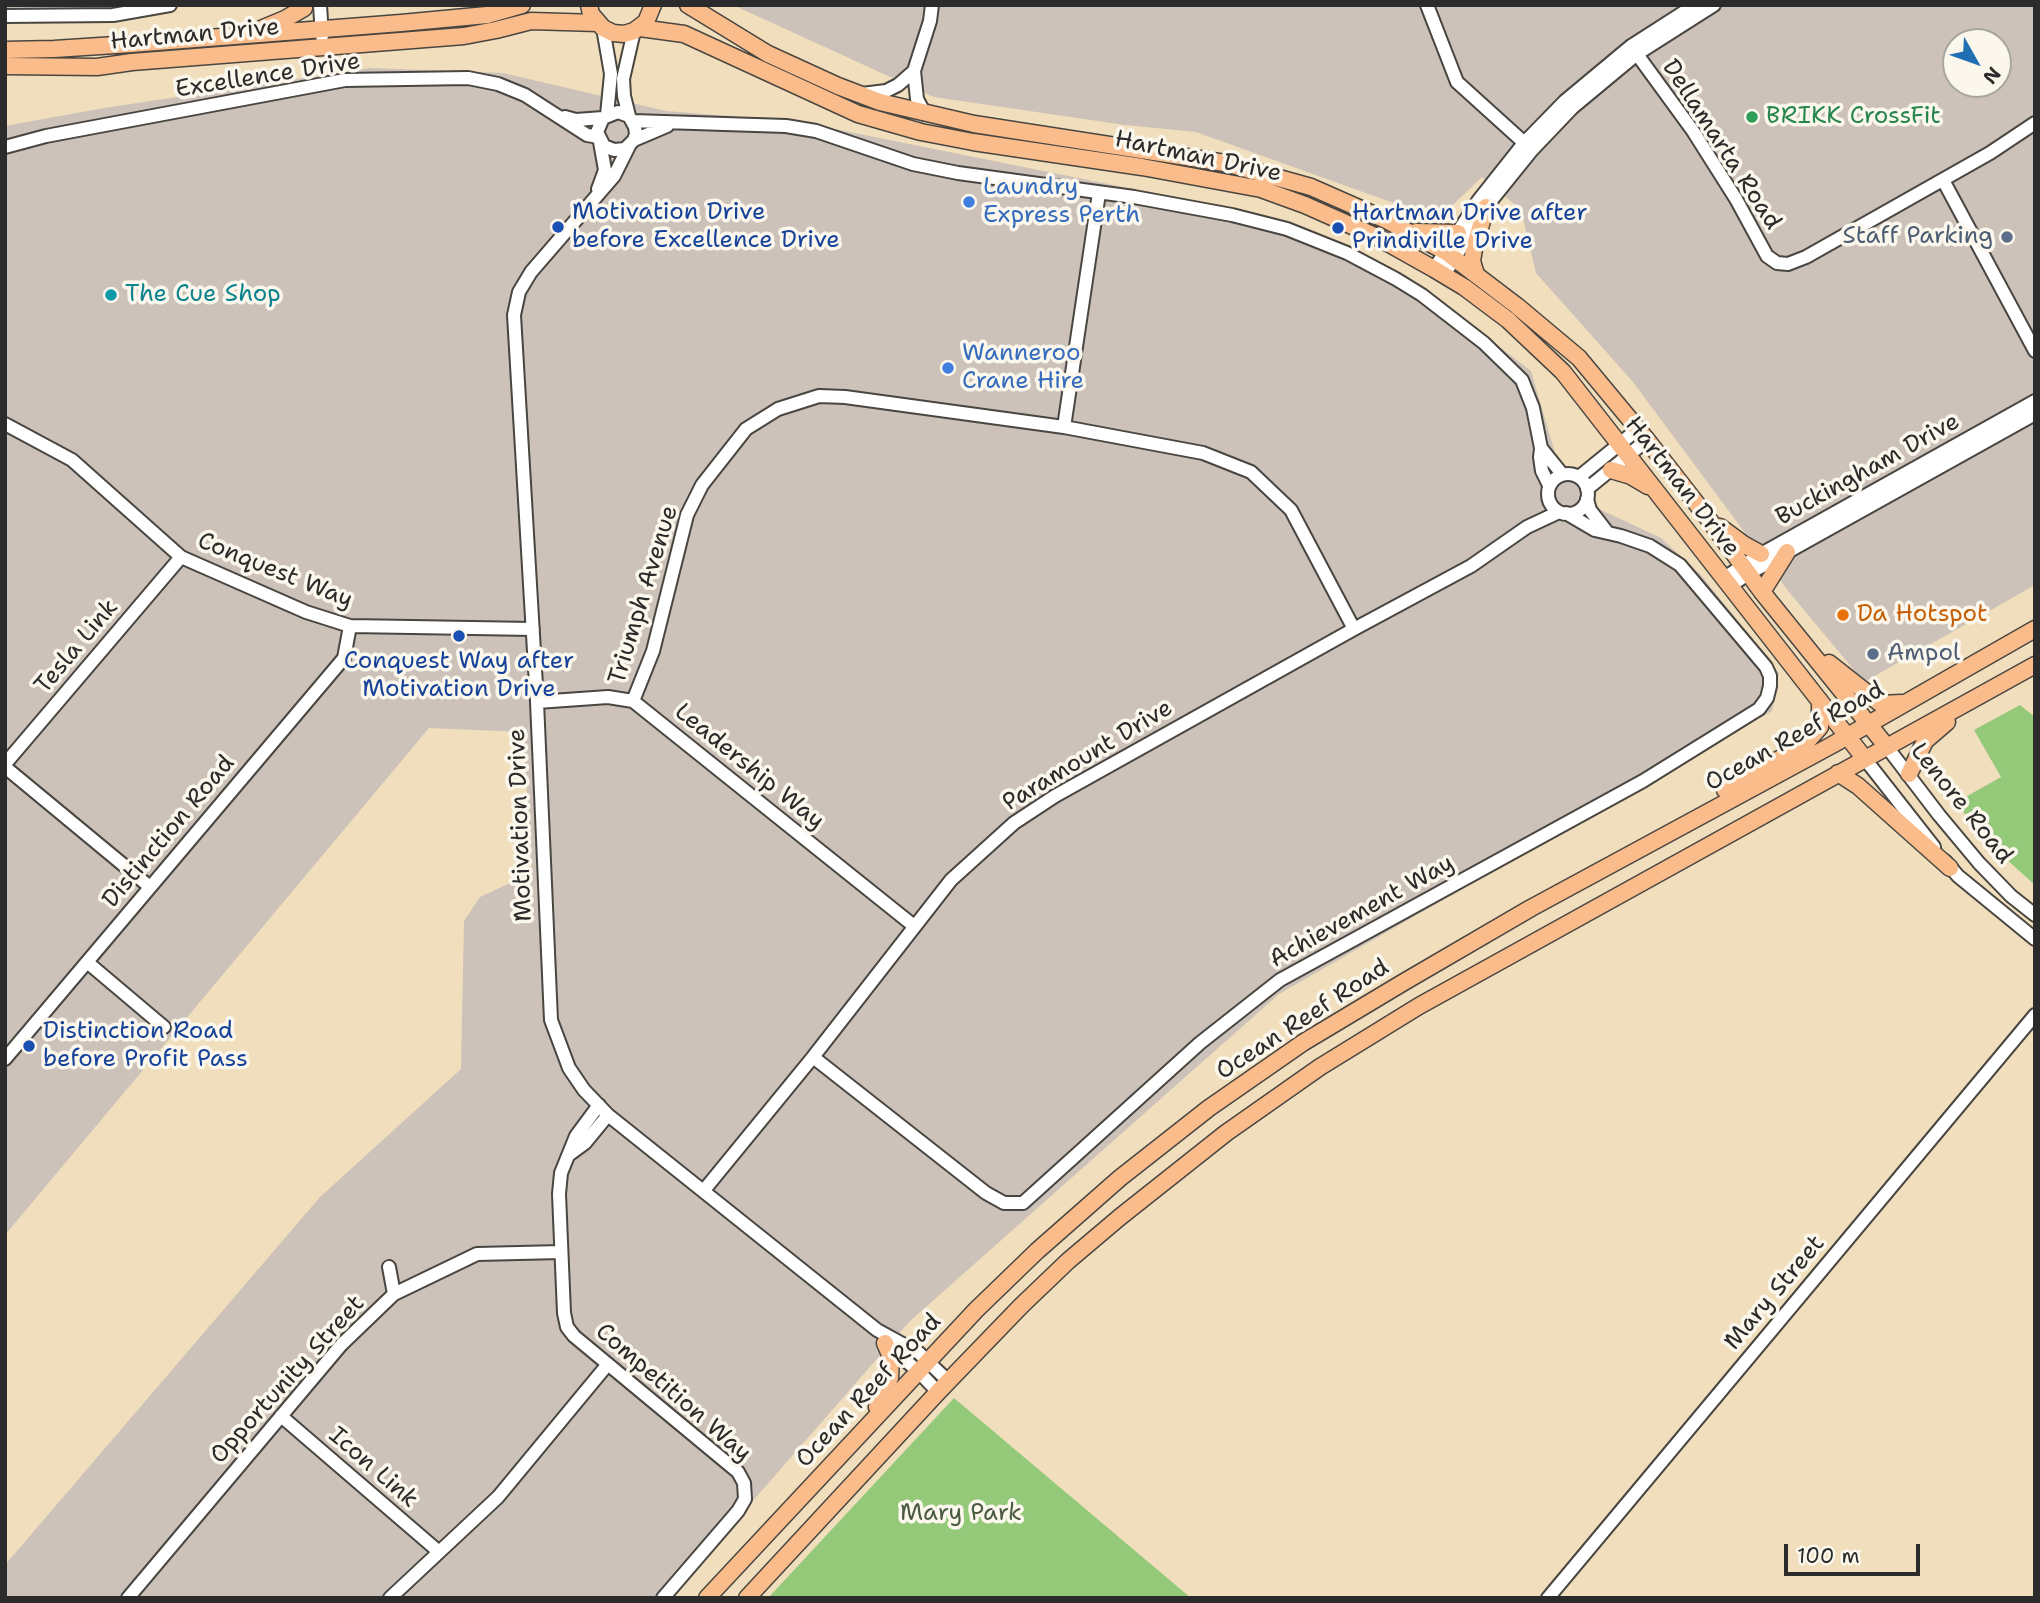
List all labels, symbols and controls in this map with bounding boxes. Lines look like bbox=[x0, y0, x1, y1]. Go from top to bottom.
street label: Hartman Drive bbox=[109, 13, 281, 57]
north arrow bbox=[1942, 28, 2012, 98]
street label: Excellence Drive bbox=[174, 47, 362, 105]
street label: Dellamarta Road bbox=[1655, 54, 1787, 236]
text: N bbox=[1978, 62, 2006, 89]
place label: BRIKK CrossFit bbox=[1766, 103, 1941, 131]
marker: BRIKK CrossFit bbox=[1744, 109, 1760, 125]
street label: Hartman Drive bbox=[1112, 125, 1284, 189]
place label: Laundry Express Perth bbox=[983, 174, 1140, 230]
marker: Laundry Express Perth bbox=[961, 194, 977, 210]
place label: Motivation Drive before Excellence Drive bbox=[572, 199, 840, 255]
place label: Hartman Drive after Prindiville Drive bbox=[1352, 200, 1588, 256]
marker: Motivation Drive before Excellence Drive bbox=[550, 219, 566, 235]
marker: Hartman Drive after Prindiville Drive bbox=[1330, 220, 1346, 236]
place label: Staff Parking bbox=[1843, 223, 1993, 251]
marker: Staff Parking bbox=[1999, 229, 2015, 245]
place label: The Cue Shop bbox=[125, 281, 281, 309]
marker: The Cue Shop bbox=[103, 287, 119, 303]
place label: Wanneroo Crane Hire bbox=[962, 340, 1084, 396]
marker: Wanneroo Crane Hire bbox=[940, 360, 956, 376]
street label: Buckingham Drive bbox=[1771, 408, 1965, 532]
street label: Hartman Drive bbox=[1618, 411, 1746, 563]
street label: Triumph Avenue bbox=[603, 502, 685, 688]
street label: Conquest Way bbox=[193, 527, 357, 615]
street label: Tesla Link bbox=[29, 594, 125, 700]
place label: Da Hotspot bbox=[1857, 601, 1988, 629]
marker: Da Hotspot bbox=[1835, 607, 1851, 623]
marker: Conquest Way after Motivation Drive bbox=[451, 628, 467, 644]
place label: Ampol bbox=[1887, 640, 1960, 668]
marker: Ampol bbox=[1865, 646, 1881, 662]
place label: Conquest Way after Motivation Drive bbox=[344, 648, 574, 704]
street label: Ocean Reef Road bbox=[1701, 676, 1889, 798]
street label: Paramount Drive bbox=[998, 694, 1178, 818]
street label: Leadership Way bbox=[668, 698, 830, 836]
street label: Motivation Drive bbox=[503, 728, 539, 922]
street label: Lenore Road bbox=[1904, 738, 2018, 870]
street label: Distinction Road bbox=[97, 750, 241, 914]
street label: Achievement Way bbox=[1265, 849, 1459, 975]
street label: Ocean Reef Road bbox=[1211, 953, 1395, 1087]
place label: Distinction Road before Profit Pass bbox=[43, 1018, 248, 1074]
marker: Distinction Road before Profit Pass bbox=[21, 1038, 37, 1054]
street label: Mary Street bbox=[1719, 1230, 1831, 1356]
street label: Opportunity Street bbox=[205, 1290, 371, 1470]
street label: Ocean Reef Road bbox=[790, 1308, 948, 1474]
street label: Competition Way bbox=[589, 1318, 757, 1468]
street label: Icon Link bbox=[323, 1421, 423, 1515]
park label: Mary Park bbox=[900, 1500, 1022, 1528]
scale bar bbox=[1788, 1530, 1924, 1574]
text: 100 m bbox=[1797, 1542, 1860, 1570]

